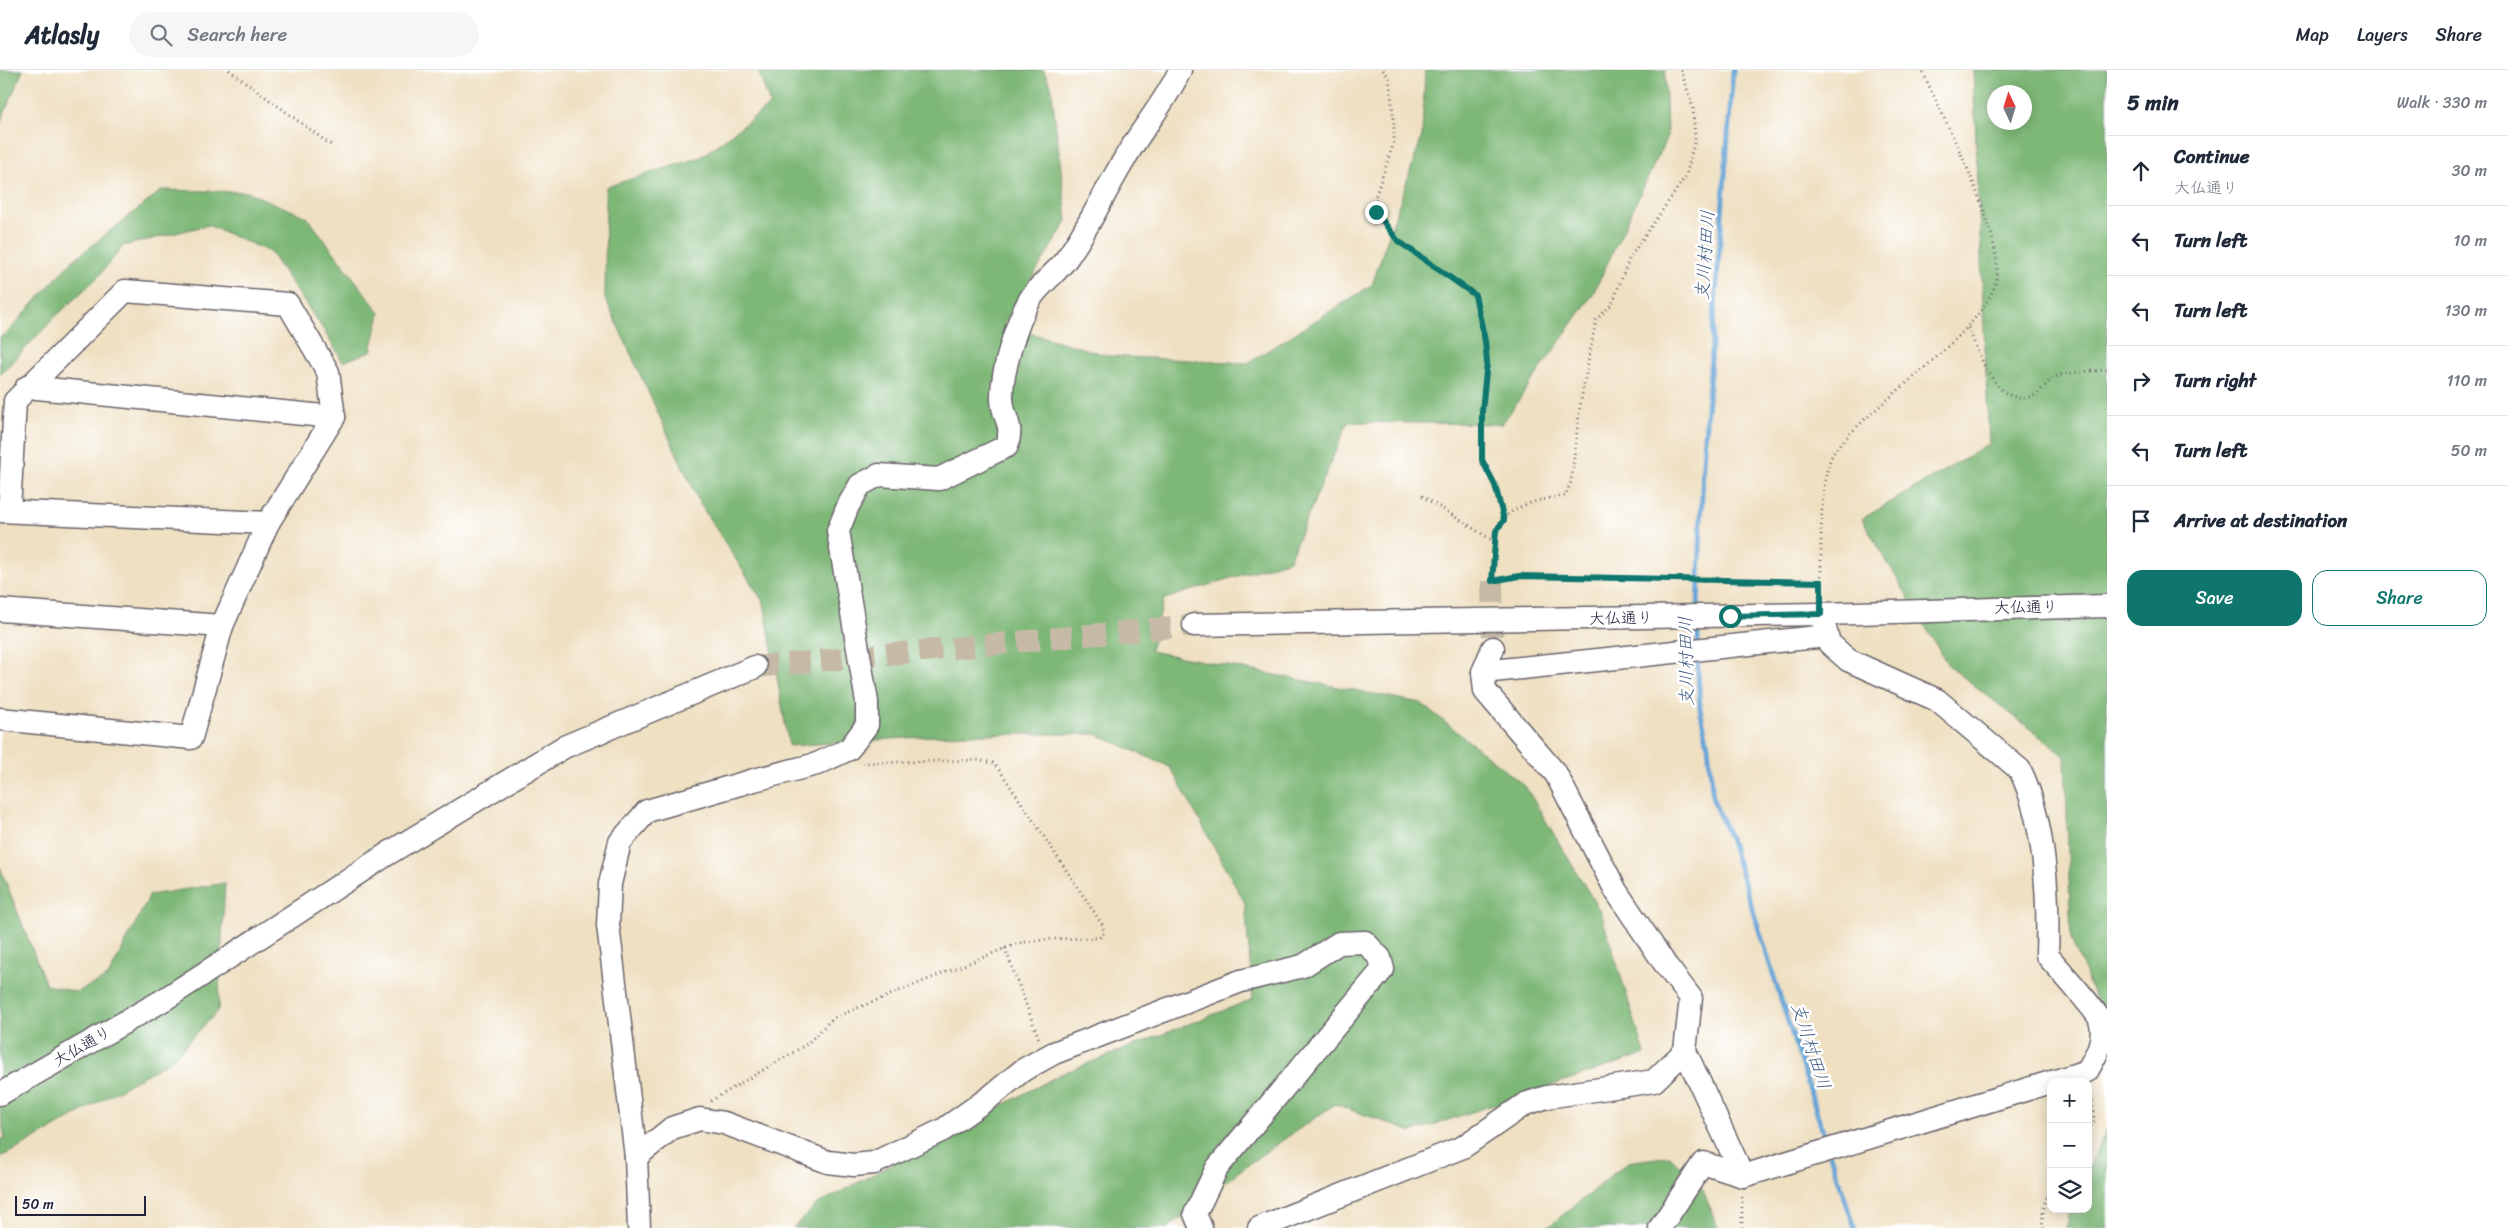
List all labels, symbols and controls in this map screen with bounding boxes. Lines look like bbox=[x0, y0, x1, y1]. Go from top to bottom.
search box bbox=[129, 12, 479, 57]
text: Atlasly bbox=[25, 14, 99, 56]
text: Search here bbox=[187, 18, 287, 51]
text: Map bbox=[2296, 19, 2329, 51]
text: Layers bbox=[2357, 19, 2408, 51]
text: Share bbox=[2436, 19, 2482, 51]
icon: search bbox=[147, 21, 175, 49]
text: 5 min bbox=[2127, 84, 2179, 122]
north arrow bbox=[1987, 85, 2032, 130]
text: Walk · 330 m bbox=[2397, 88, 2487, 117]
text: Continue bbox=[2174, 140, 2250, 173]
text: 30 m bbox=[2452, 156, 2487, 185]
icon: ahead bbox=[2127, 157, 2155, 185]
text: 大仏通り bbox=[2174, 173, 2238, 202]
route end bbox=[1365, 201, 1388, 224]
water label: 支川村田川 bbox=[1686, 209, 1724, 301]
text: Turn left bbox=[2174, 224, 2247, 257]
text: 10 m bbox=[2454, 226, 2487, 255]
icon: left bbox=[2127, 227, 2155, 255]
text: Turn left bbox=[2174, 294, 2247, 327]
text: 130 m bbox=[2445, 296, 2487, 325]
icon: left bbox=[2127, 297, 2155, 325]
text: Turn right bbox=[2174, 364, 2256, 397]
text: 110 m bbox=[2447, 366, 2487, 395]
icon: right bbox=[2127, 367, 2155, 395]
text: Turn left bbox=[2174, 434, 2247, 467]
text: 50 m bbox=[2451, 436, 2487, 465]
icon: left bbox=[2127, 437, 2155, 465]
text: Arrive at destination bbox=[2174, 504, 2347, 537]
icon: arrive bbox=[2127, 507, 2155, 535]
button: Save bbox=[2127, 570, 2302, 626]
button: Share bbox=[2312, 570, 2487, 626]
street label: 大仏通り bbox=[1994, 592, 2058, 622]
street label: 大仏通り bbox=[1589, 603, 1653, 633]
route start bbox=[1719, 605, 1742, 628]
water label: 支川村田川 bbox=[1669, 616, 1703, 706]
water label: 支川村田川 bbox=[1782, 998, 1840, 1094]
street label: 大仏通り bbox=[47, 1017, 117, 1075]
map controls bbox=[2047, 1078, 2092, 1213]
button: + bbox=[2047, 1078, 2092, 1123]
button: − bbox=[2047, 1123, 2092, 1168]
button: layers bbox=[2047, 1168, 2092, 1213]
text: 50 m bbox=[22, 1192, 54, 1217]
scale bar bbox=[15, 1193, 146, 1216]

